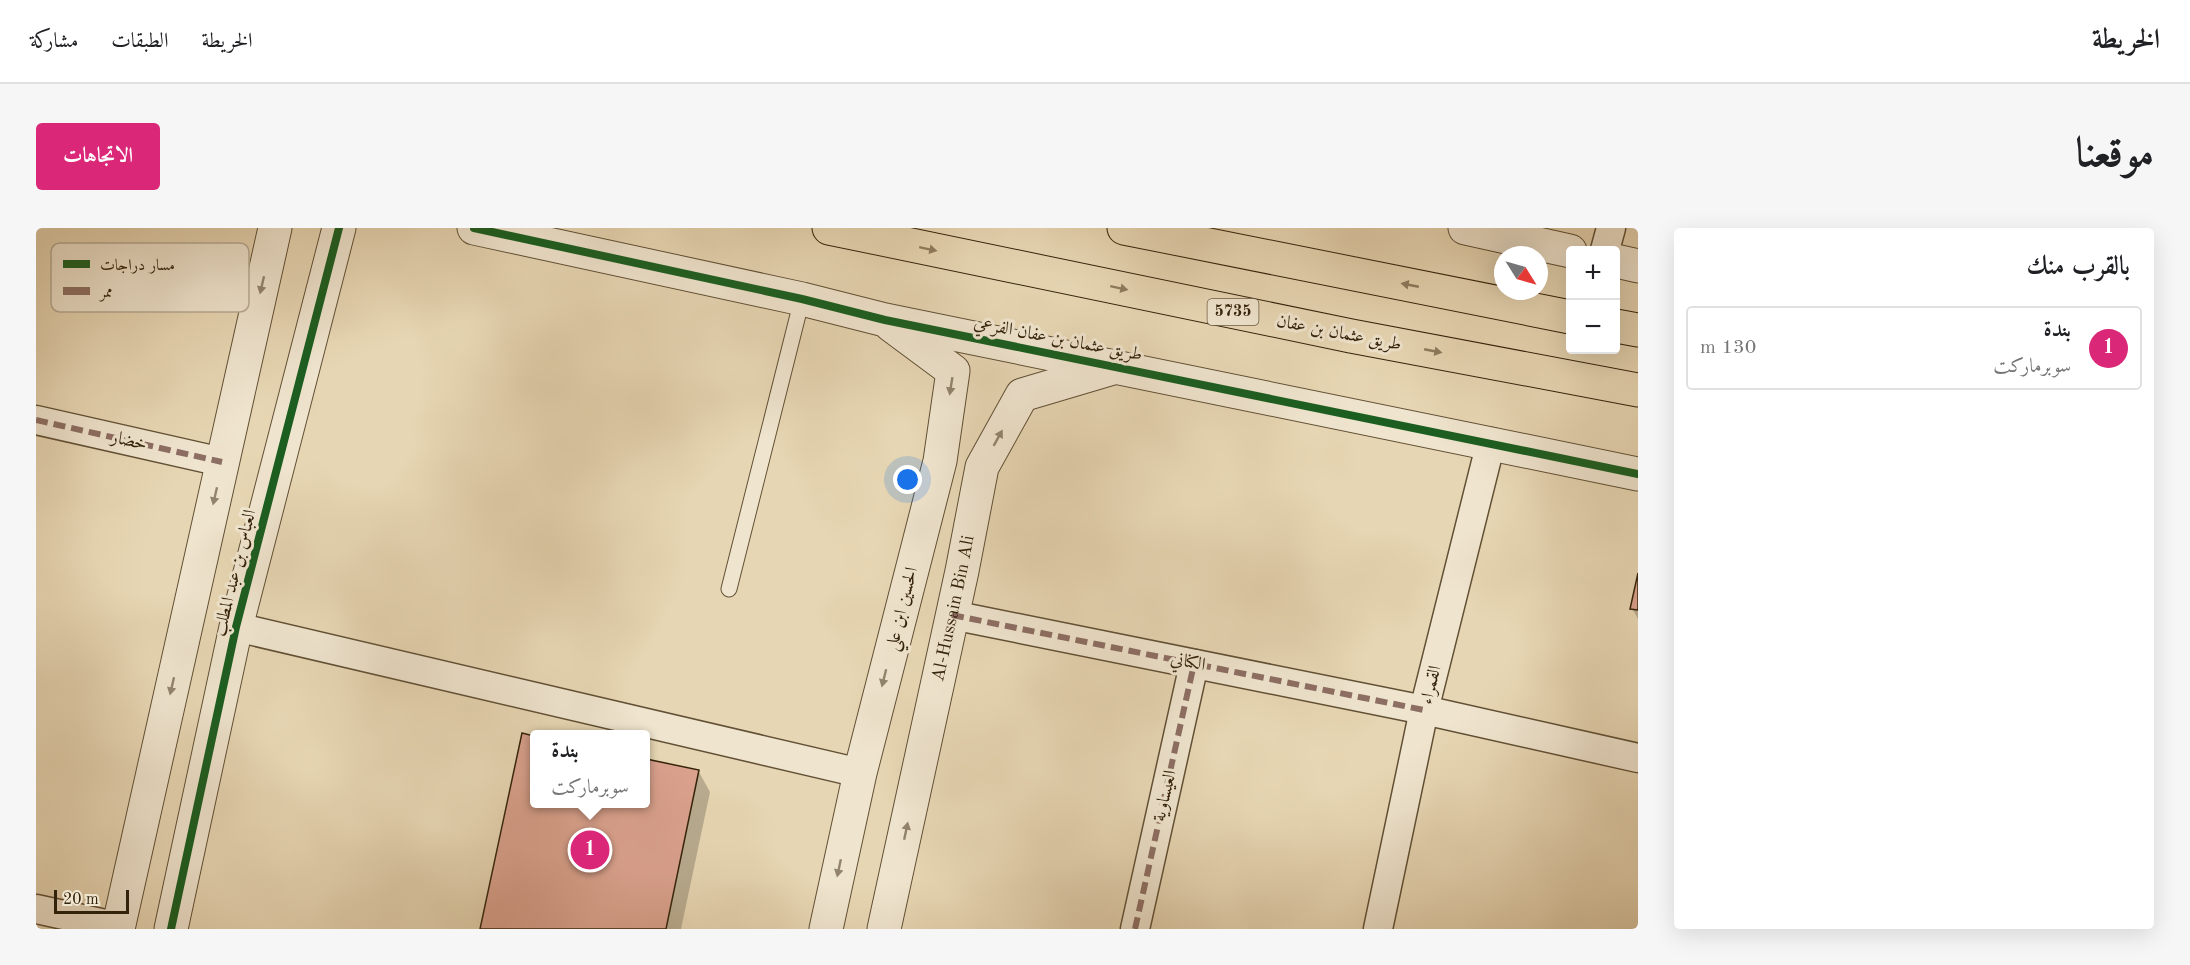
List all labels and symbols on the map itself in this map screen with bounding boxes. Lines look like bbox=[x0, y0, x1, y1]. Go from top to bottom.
legend bbox=[51, 243, 249, 312]
one-way arrow bbox=[918, 245, 937, 254]
north arrow bbox=[1494, 246, 1548, 300]
text: مسار دراجات bbox=[100, 258, 175, 274]
one-way arrow bbox=[257, 276, 266, 295]
one-way arrow bbox=[1400, 280, 1419, 289]
one-way arrow bbox=[1109, 284, 1128, 293]
text: ممر bbox=[98, 285, 113, 302]
road number: 5735 bbox=[1208, 299, 1258, 325]
street label: طريق عثمان بن عفان bbox=[1275, 312, 1403, 356]
street label: طريق عثمان بن عفان الفرعي bbox=[971, 314, 1144, 369]
one-way arrow bbox=[1424, 347, 1443, 356]
one-way arrow bbox=[947, 377, 956, 396]
street label: خضار bbox=[107, 428, 149, 455]
one-way arrow bbox=[993, 429, 1003, 446]
your location bbox=[893, 465, 922, 494]
one-way arrow bbox=[210, 487, 219, 506]
street label: العباس بن عبد المطلب bbox=[211, 508, 261, 639]
street label: Al-Hussain Bin Ali bbox=[929, 534, 978, 683]
street label: الحسين ابن علي bbox=[883, 565, 928, 654]
street label: الكناني bbox=[1168, 650, 1207, 679]
street label: القمراء bbox=[1418, 664, 1446, 707]
one-way arrow bbox=[879, 670, 888, 688]
one-way arrow bbox=[167, 677, 177, 695]
street label: العيساوية bbox=[1150, 769, 1181, 824]
one-way arrow bbox=[901, 822, 911, 840]
pin: 1 bbox=[570, 828, 610, 872]
one-way arrow bbox=[834, 859, 843, 878]
scale bar bbox=[54, 887, 129, 914]

